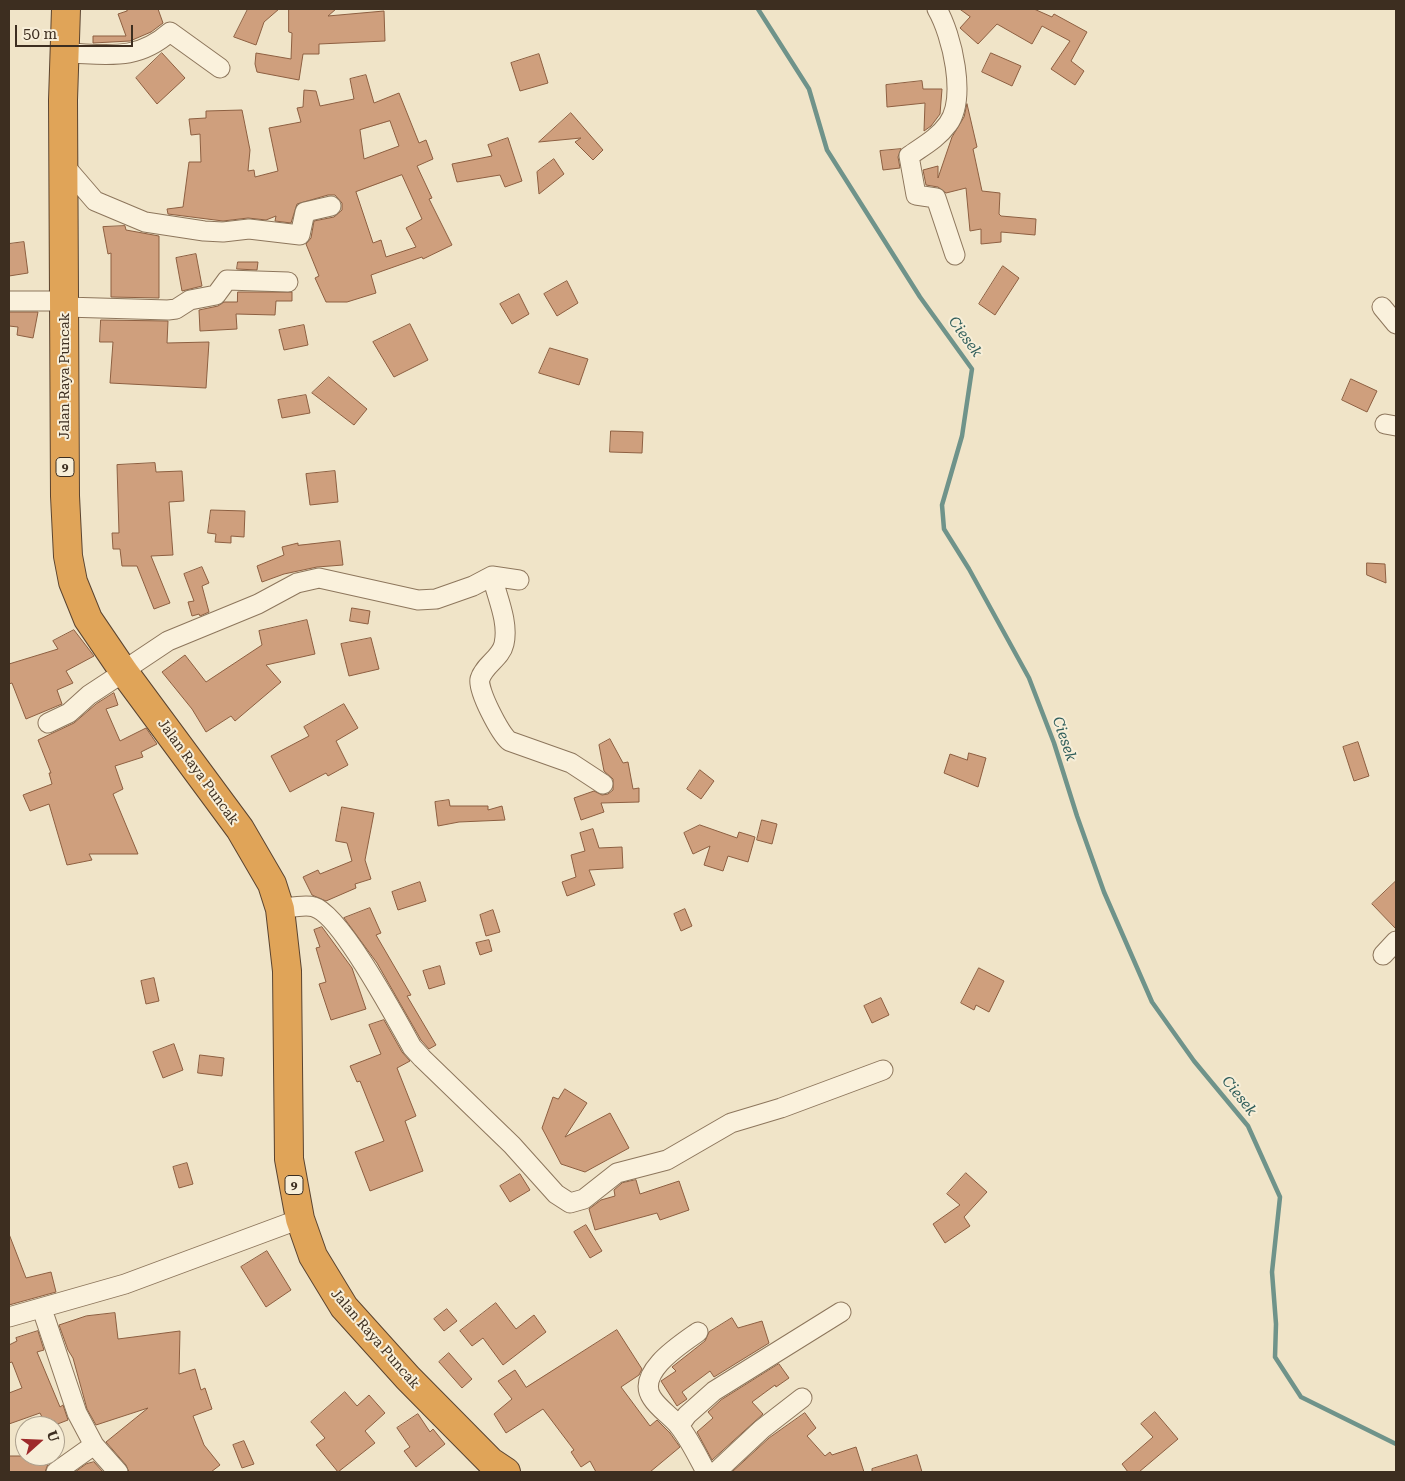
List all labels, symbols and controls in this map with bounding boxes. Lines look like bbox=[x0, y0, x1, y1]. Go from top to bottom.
scale bar bbox=[18, 15, 135, 47]
text: 50 m bbox=[23, 25, 57, 43]
street label: Jalan Raya Puncak bbox=[57, 313, 73, 439]
water label: Ciesek bbox=[944, 313, 986, 361]
road number: 9 bbox=[56, 458, 74, 477]
water label: Ciesek bbox=[1048, 714, 1080, 764]
street label: Jalan Raya Puncak bbox=[154, 716, 242, 828]
water label: Ciesek bbox=[1218, 1073, 1260, 1119]
road number: 9 bbox=[285, 1176, 303, 1194]
street label: Jalan Raya Puncak bbox=[327, 1286, 423, 1392]
north arrow bbox=[15, 1416, 65, 1466]
text: U bbox=[44, 1428, 63, 1444]

